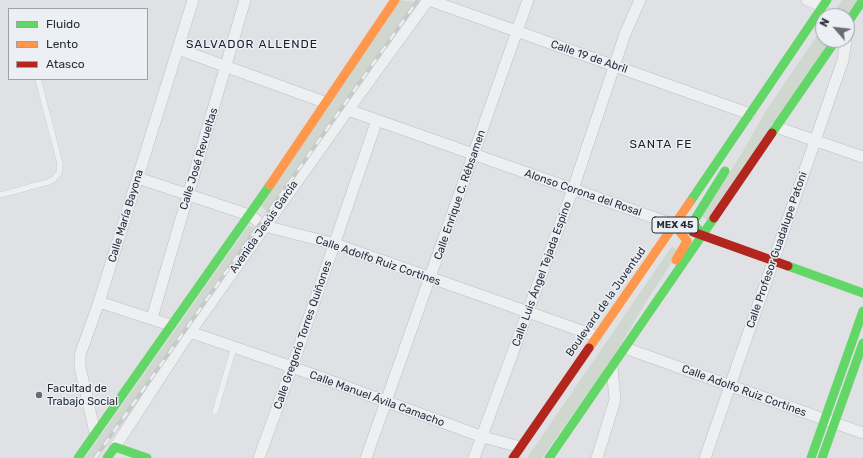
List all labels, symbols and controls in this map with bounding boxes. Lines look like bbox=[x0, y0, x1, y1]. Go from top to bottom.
legend bbox=[8, 8, 148, 80]
north arrow bbox=[815, 8, 855, 48]
text: N bbox=[817, 16, 832, 29]
text: Fluido bbox=[46, 17, 80, 31]
text: Lento bbox=[46, 37, 78, 51]
district label: SALVADOR ALLENDE bbox=[186, 38, 318, 52]
street label: Calle 19 de Abril bbox=[549, 38, 629, 76]
text: Atasco bbox=[46, 57, 85, 71]
street label: Calle José Revueltas bbox=[177, 106, 221, 212]
street label: Calle Enrique C. Rébsamen bbox=[432, 128, 488, 262]
district label: SANTA FE bbox=[629, 138, 693, 152]
street label: Alonso Corona del Rosal bbox=[523, 167, 643, 219]
street label: Calle María Bayona bbox=[106, 168, 146, 264]
street label: Calle Profesor Guadalupe Patoni bbox=[744, 170, 810, 330]
street label: Avenida Jesús García bbox=[227, 178, 301, 276]
street label: Calle Luis Ángel Tejada Espino bbox=[510, 200, 574, 348]
road number: MEX 45 bbox=[652, 217, 698, 233]
street label: Calle Adolfo Ruiz Cortines bbox=[314, 233, 442, 289]
street label: Boulevard de la Juventud bbox=[563, 245, 649, 359]
street label: Calle Gregorio Torres Quiñones bbox=[271, 259, 335, 411]
street label: Calle Adolfo Ruiz Cortines bbox=[680, 362, 808, 420]
street label: Calle Manuel Ávila Camacho bbox=[308, 368, 446, 430]
place label: Facultad de Trabajo Social bbox=[47, 382, 118, 408]
marker: Facultad de Trabajo Social bbox=[34, 390, 44, 400]

